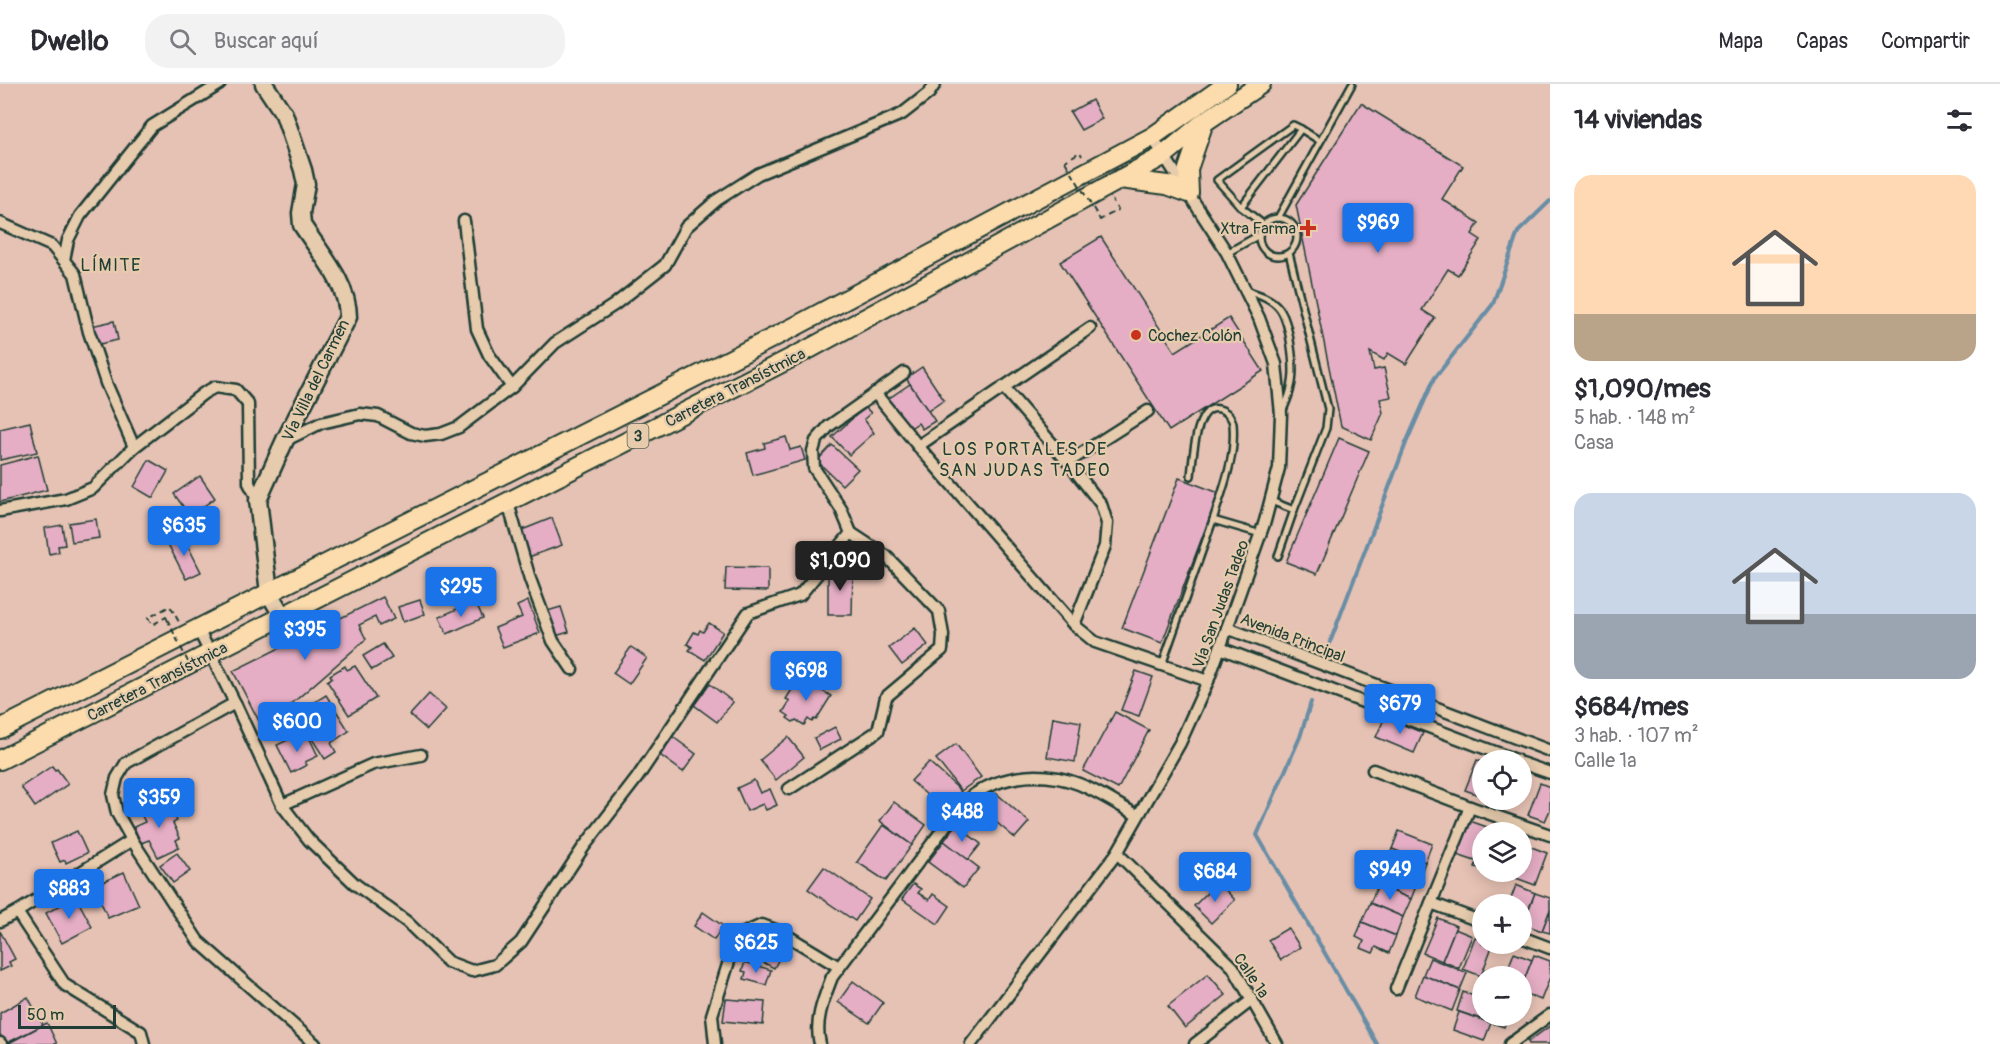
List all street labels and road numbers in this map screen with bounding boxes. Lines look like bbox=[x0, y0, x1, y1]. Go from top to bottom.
street label: Vía Villa del Carmen bbox=[278, 316, 354, 445]
street label: Carretera Transístmica bbox=[662, 344, 809, 432]
road number: 3 bbox=[628, 424, 648, 448]
street label: Vía San Judas Tadeo bbox=[1188, 537, 1254, 671]
street label: Avenida Principal bbox=[1237, 609, 1348, 667]
street label: Carretera Transístmica bbox=[84, 638, 231, 726]
street label: Calle 1a bbox=[1229, 949, 1273, 1002]

